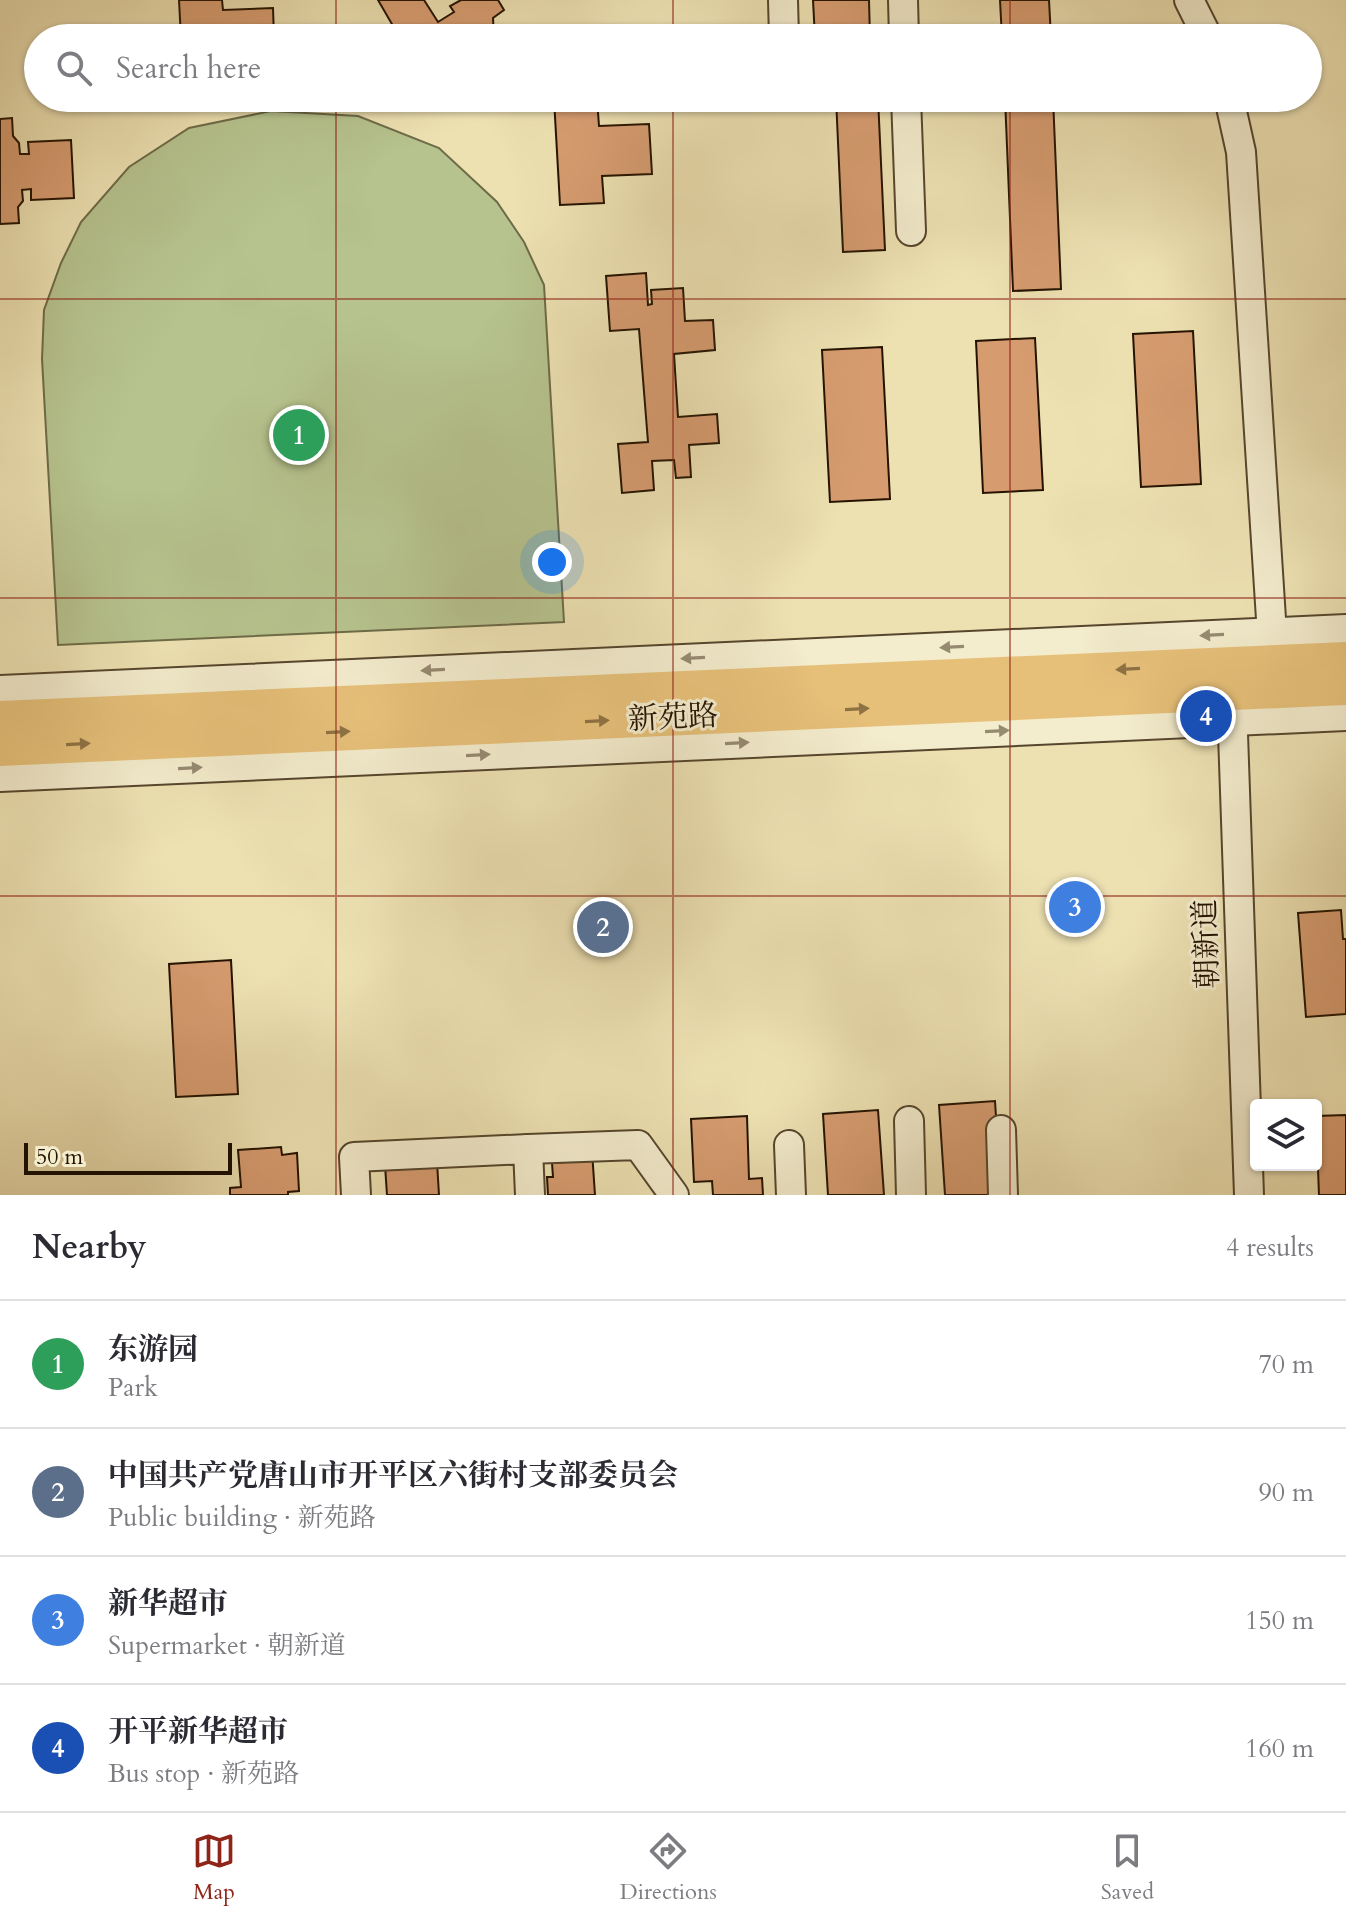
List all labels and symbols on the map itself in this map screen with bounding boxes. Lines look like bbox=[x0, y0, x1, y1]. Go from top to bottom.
pin: 1 bbox=[273, 405, 325, 465]
your location bbox=[532, 542, 572, 582]
one-way arrow bbox=[1199, 628, 1224, 641]
one-way arrow bbox=[939, 640, 964, 653]
one-way arrow bbox=[680, 652, 705, 665]
one-way arrow bbox=[1115, 663, 1140, 676]
one-way arrow bbox=[420, 664, 445, 677]
pin: 4 bbox=[1180, 686, 1232, 746]
street label: 新苑路 bbox=[627, 695, 719, 740]
one-way arrow bbox=[845, 702, 870, 715]
one-way arrow bbox=[585, 714, 610, 727]
one-way arrow bbox=[985, 725, 1010, 738]
one-way arrow bbox=[326, 726, 351, 739]
one-way arrow bbox=[725, 737, 750, 750]
one-way arrow bbox=[66, 738, 91, 751]
one-way arrow bbox=[465, 748, 490, 761]
one-way arrow bbox=[178, 761, 203, 774]
pin: 3 bbox=[1049, 877, 1101, 937]
pin: 2 bbox=[577, 897, 629, 957]
street label: 朝新道 bbox=[1184, 898, 1229, 990]
scale bar bbox=[24, 1139, 232, 1175]

